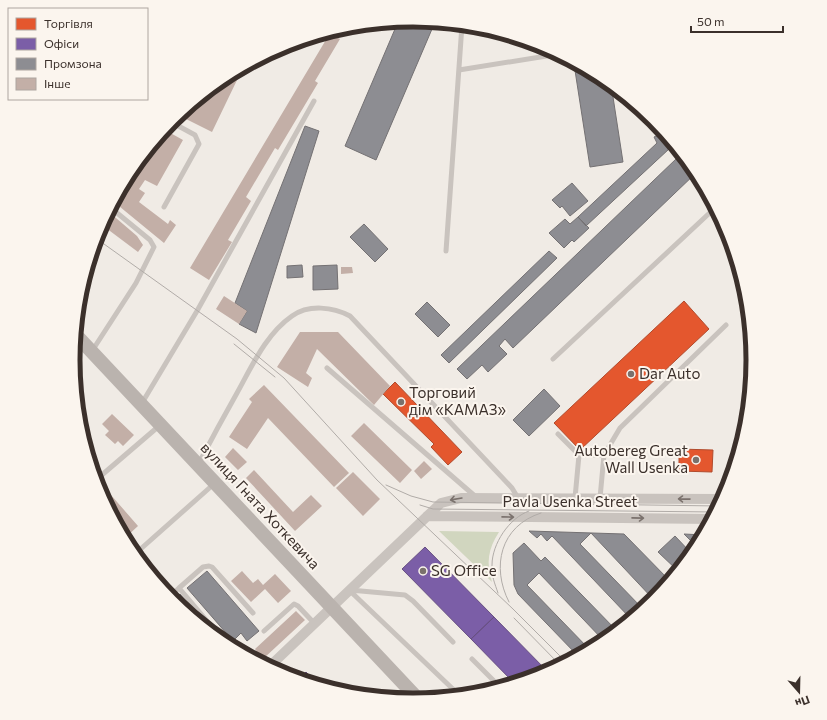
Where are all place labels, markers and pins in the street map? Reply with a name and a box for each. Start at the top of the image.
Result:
place label: Dar Auto [639,364,700,382]
marker: Dar Auto [626,369,636,379]
place label: Торговий дім «КАМАЗ» [409,383,506,418]
marker: Торговий дім «КАМАЗ» [396,397,406,407]
place label: Autobereg Great Wall Usenka [574,441,688,476]
marker: Autobereg Great Wall Usenka [691,455,701,465]
place label: SG Office [431,561,497,579]
marker: SG Office [418,566,428,576]

